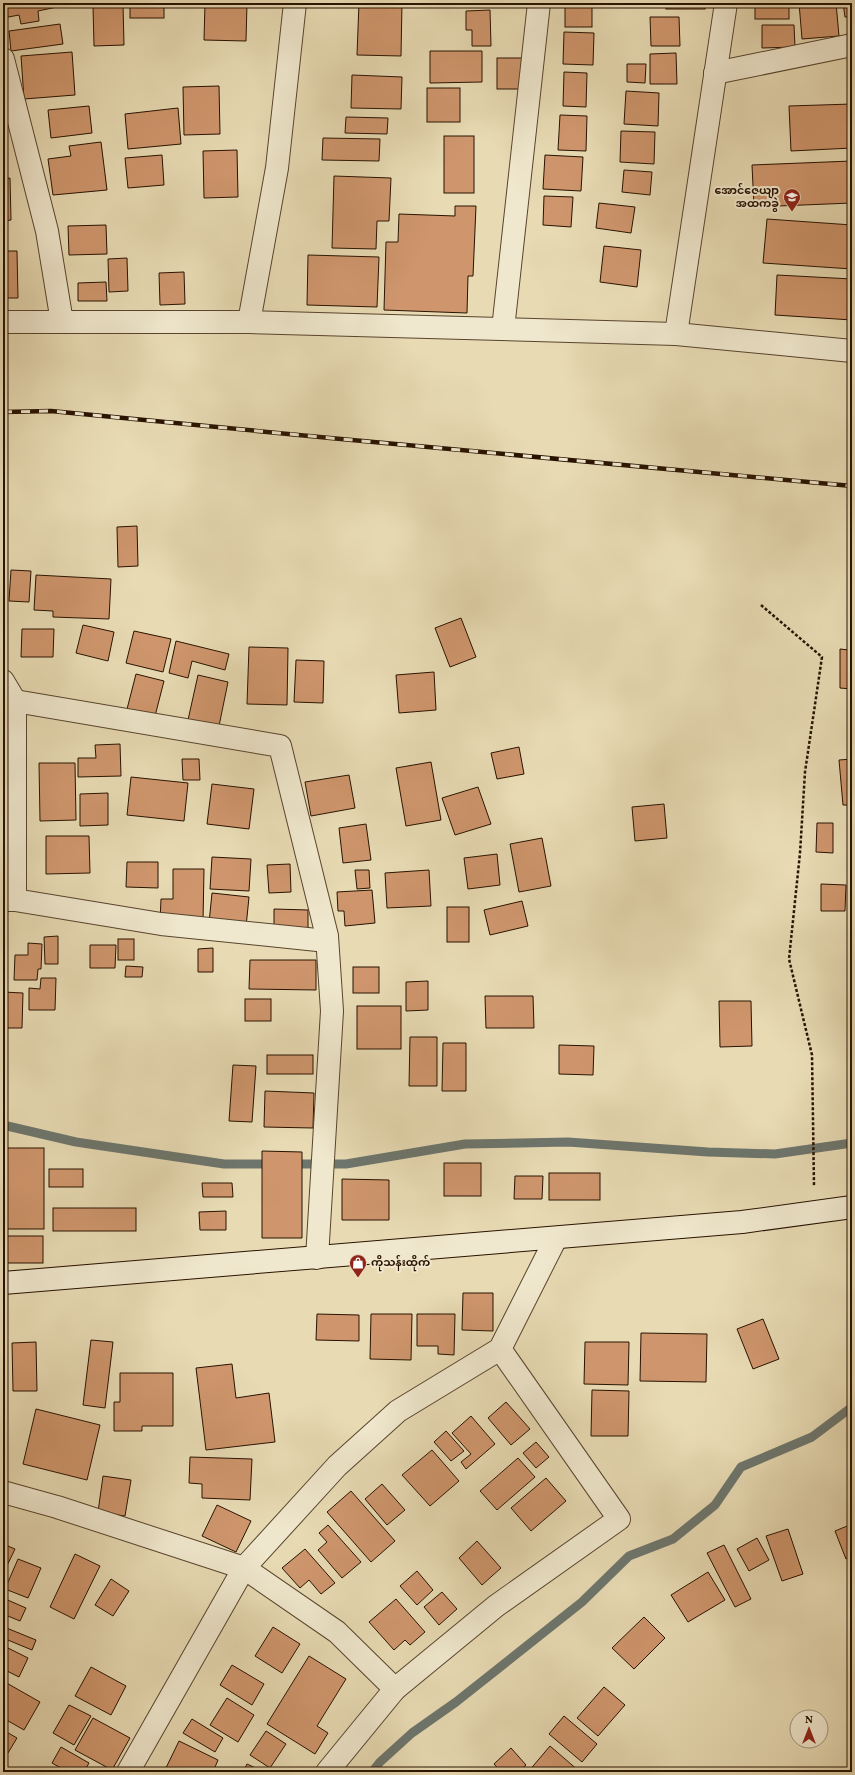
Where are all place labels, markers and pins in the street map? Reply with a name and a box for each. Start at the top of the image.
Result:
place label: အောင်ဇေယျာ အထကခွဲ [714,183,779,213]
school or university icon: အောင်ဇေယျာ အထကခွဲ [782,187,802,212]
shop icon: ကိုသန်းထိုက် [348,1253,368,1278]
place label: ကိုသန်းထိုက် [371,1255,430,1272]

